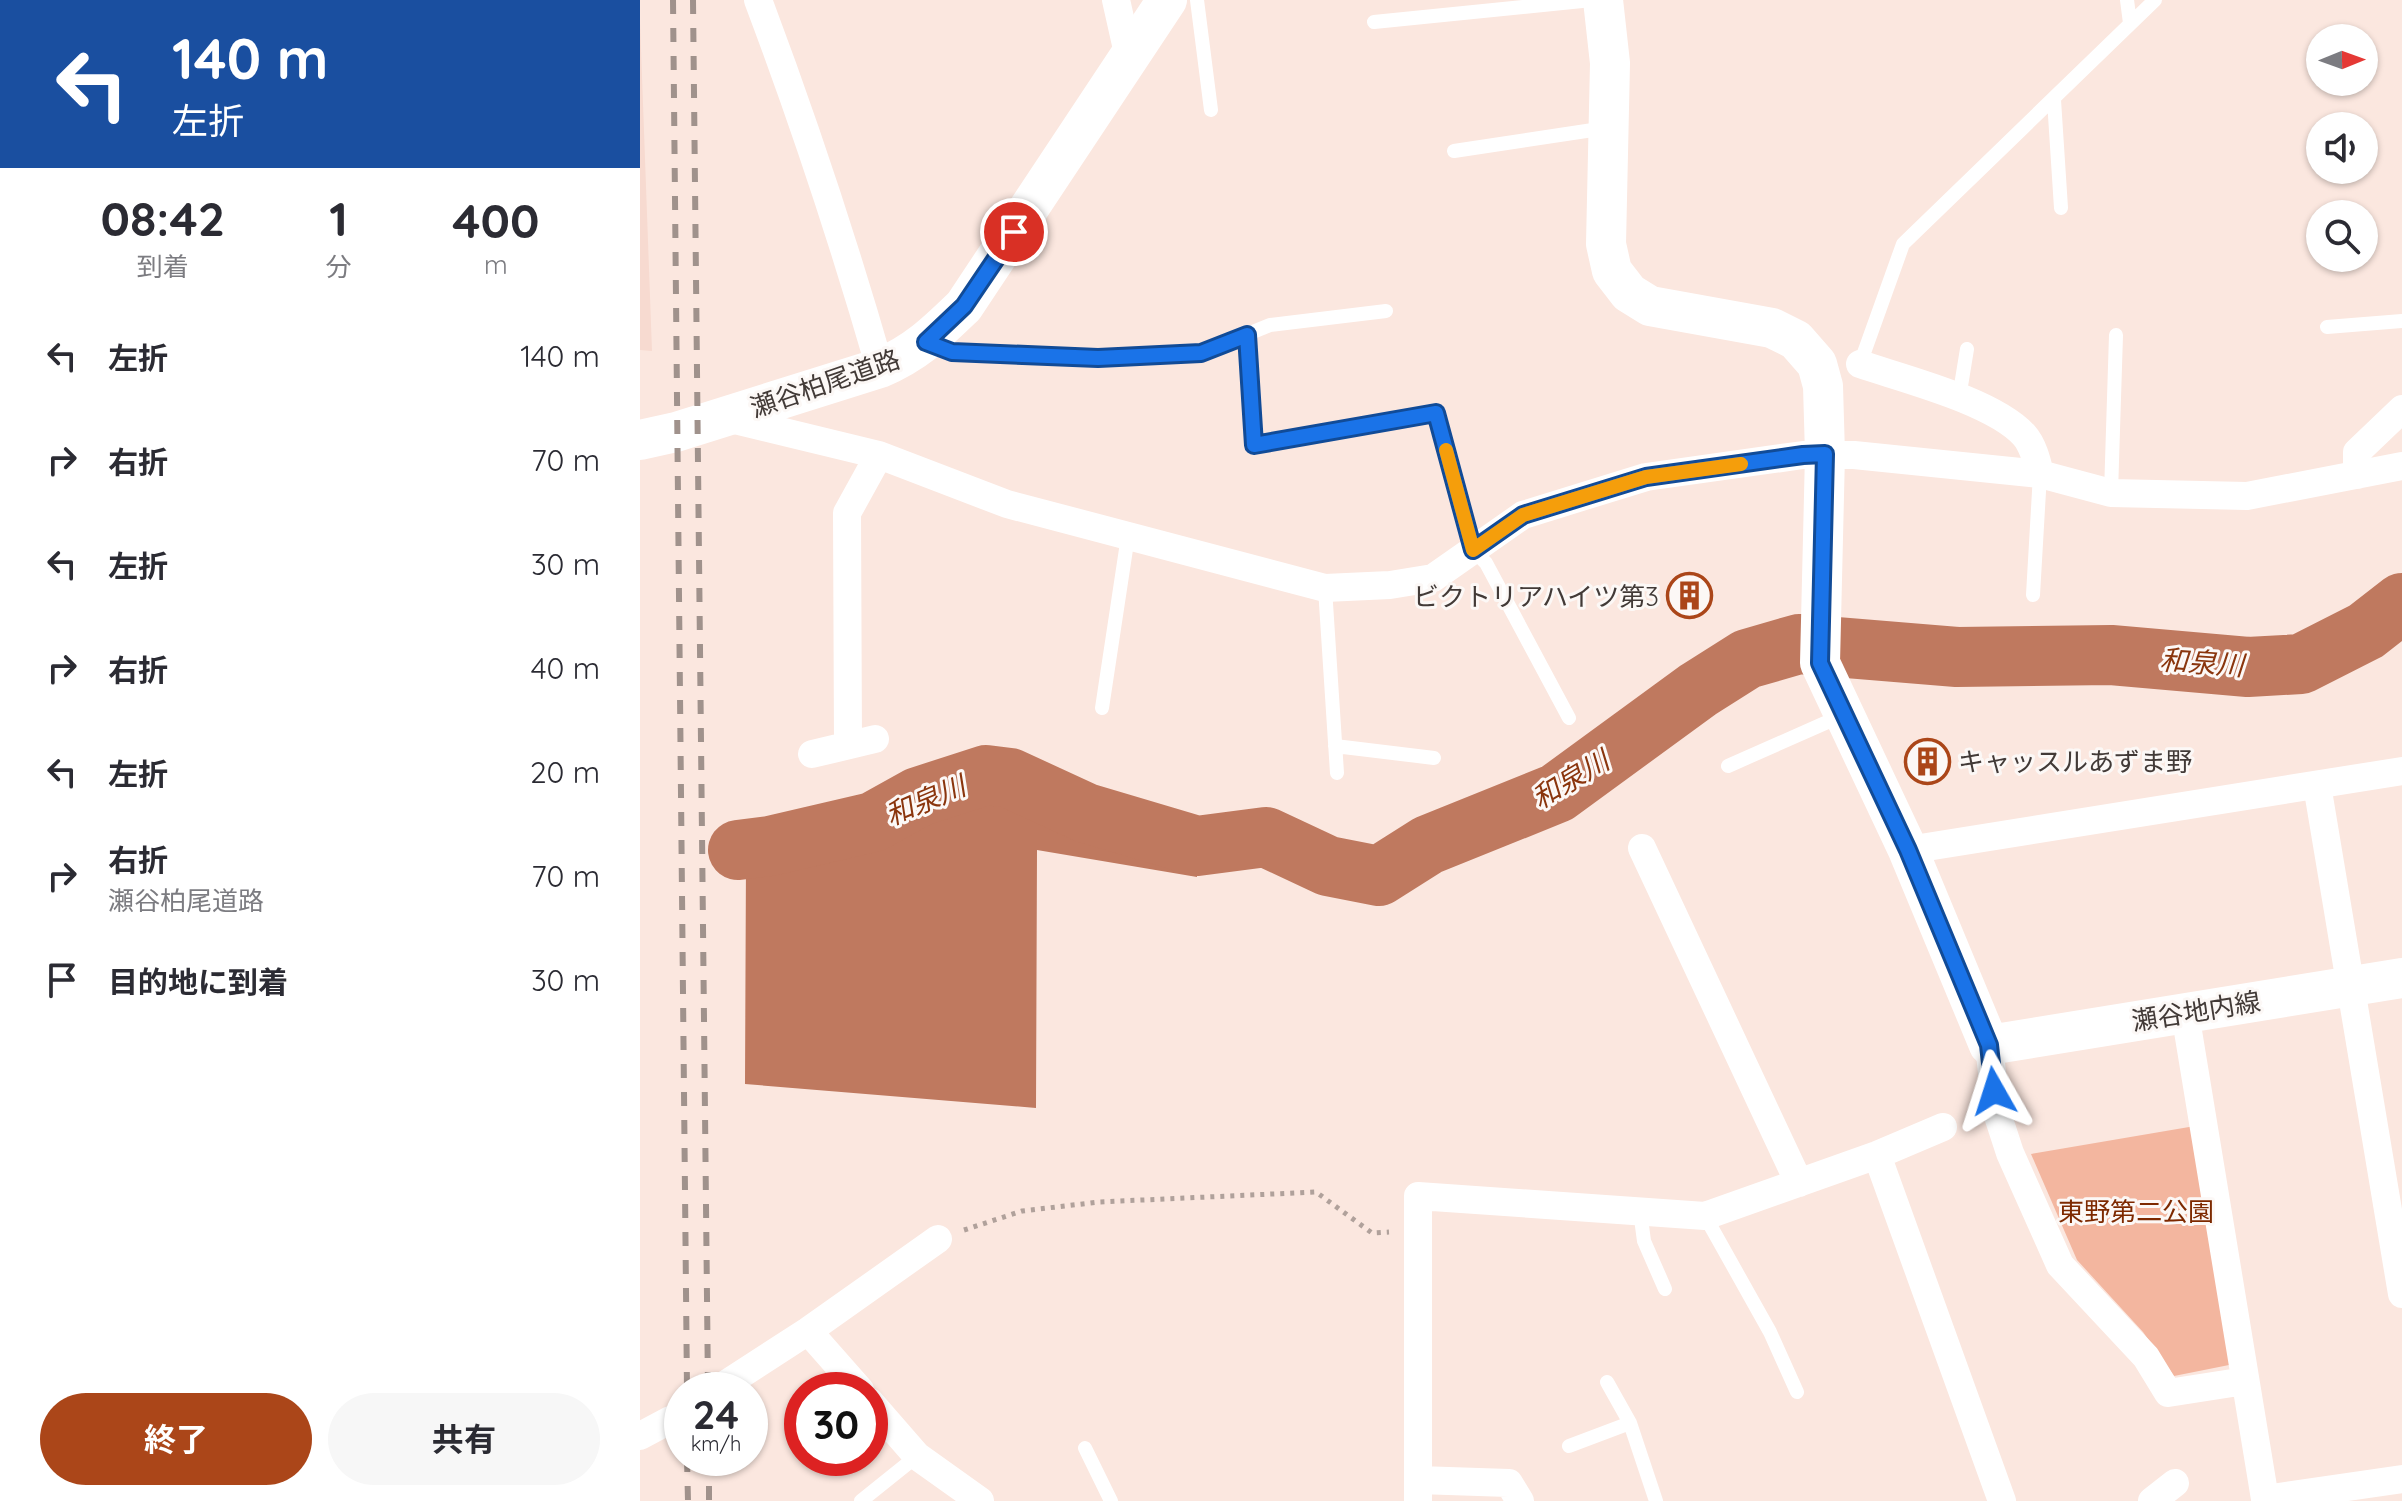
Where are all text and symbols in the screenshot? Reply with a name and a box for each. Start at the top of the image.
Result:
text: 140 m [172,23,328,93]
north arrow [2306,24,2378,96]
map controls [2306,24,2378,272]
icon: left [40,32,144,136]
text: 左折 [172,98,244,143]
button: sound [2306,112,2378,184]
text: 08:42 [101,188,225,248]
text: 1 [329,188,348,248]
text: 400 [452,190,539,250]
pin [980,198,1048,266]
button: search [2306,200,2378,272]
icon: arrive [992,210,1036,254]
text: m [484,248,508,281]
text: 到着 [137,250,189,283]
text: 分 [326,250,352,283]
icon: left [40,334,84,378]
text: 140 m [520,337,600,375]
text: 左折 [108,339,168,377]
street label: 瀬谷柏尾道路 [746,342,904,424]
icon: right [40,438,84,482]
text: 70 m [531,441,600,479]
text: 右折 [108,443,168,481]
icon: left [40,542,84,586]
text: 30 m [531,545,600,583]
text: 左折 [108,547,168,585]
building icon: ビクトリアハイツ第3 [1666,572,1714,620]
place label: ビクトリアハイツ第3 [1413,580,1659,613]
water label: 和泉川 [2159,642,2248,683]
icon: right [40,646,84,690]
text: 40 m [531,649,600,687]
text: 右折 [108,651,168,689]
building icon: キャッスルあずま野 [1903,737,1951,785]
water label: 和泉川 [1525,741,1618,816]
place label: キャッスルあずま野 [1958,745,2192,778]
icon: left [40,750,84,794]
text: 20 m [530,753,600,791]
text: 左折 [108,755,168,793]
water label: 和泉川 [879,766,973,833]
text: 右折 [108,841,168,879]
icon: right [40,854,84,898]
text: 70 m [531,857,600,895]
text: 瀬谷柏尾道路 [108,884,264,917]
icon: arrive [40,958,84,1002]
text: 30 m [531,961,600,999]
text: 目的地に到着 [108,963,288,1001]
street label: 瀬谷地内線 [2129,985,2263,1037]
position arrow [1952,1049,2036,1133]
park label: 東野第二公園 [2058,1195,2214,1228]
speed limit sign: 30 [784,1372,888,1476]
text: 24 [693,1389,739,1439]
button: 終了 [40,1393,312,1485]
button: 共有 [328,1393,600,1485]
text: km/h [691,1431,741,1456]

